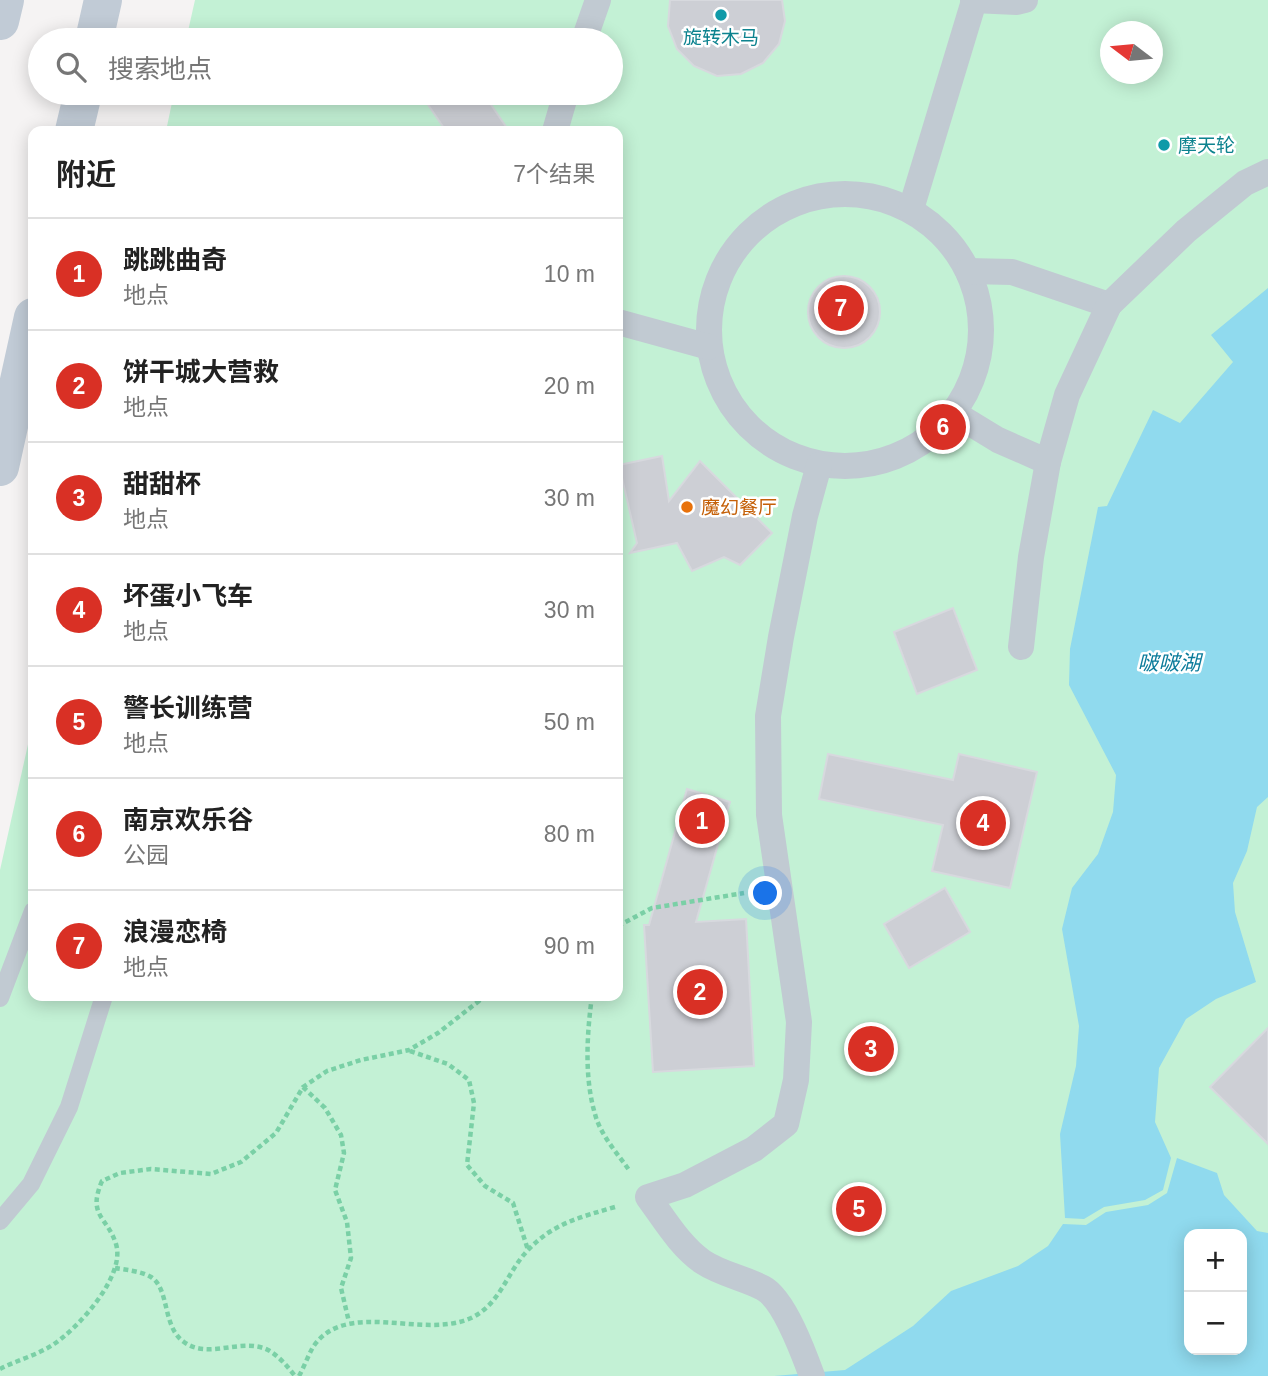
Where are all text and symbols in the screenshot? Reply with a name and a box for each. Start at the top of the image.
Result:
marker: 旋转木马 [713,7,729,23]
north arrow [1100,21,1163,84]
place label: 旋转木马 [683,27,759,48]
search box [28,28,623,105]
icon: search [52,48,90,86]
text: 搜索地点 [108,54,212,84]
place label: 摩天轮 [1178,135,1235,156]
marker: 摩天轮 [1156,137,1172,153]
text: 附近 [56,158,116,191]
text: 7个结果 [513,161,595,187]
text: 跳跳曲奇 [123,245,227,275]
text: 1 [73,261,85,287]
text: 10 m [544,261,595,287]
text: 地点 [123,282,169,308]
pin: 7 [818,282,864,334]
text: 饼干城大营救 [123,357,279,387]
text: 2 [73,373,85,399]
text: 20 m [544,373,595,399]
text: 地点 [123,394,169,420]
pin: 6 [920,401,966,453]
text: 甜甜杯 [123,469,201,499]
text: 3 [73,485,85,511]
text: 30 m [544,485,595,511]
place label: 魔幻餐厅 [701,497,777,518]
marker: 魔幻餐厅 [679,499,695,515]
text: 地点 [123,506,169,532]
text: 坏蛋小飞车 [123,581,253,611]
text: 4 [73,597,85,623]
text: 30 m [544,597,595,623]
text: 地点 [123,618,169,644]
water label: 啵啵湖 [1138,651,1203,674]
text: 警长训练营 [123,693,253,723]
text: 5 [73,709,85,735]
text: 50 m [544,709,595,735]
text: 地点 [123,730,169,756]
pin: 1 [679,795,725,847]
pin: 4 [960,797,1006,849]
text: 南京欢乐谷 [123,805,253,835]
text: 6 [73,821,85,847]
text: 80 m [544,821,595,847]
text: 公园 [123,842,169,868]
your location [748,876,782,910]
text: 浪漫恋椅 [123,917,227,947]
text: 7 [73,933,85,959]
text: 90 m [544,933,595,959]
text: 地点 [123,954,169,980]
pin: 2 [677,966,723,1018]
pin: 3 [848,1023,894,1075]
pin: 5 [836,1183,882,1235]
map controls [1184,1229,1247,1355]
button: + [1184,1229,1247,1292]
button: − [1184,1292,1247,1355]

